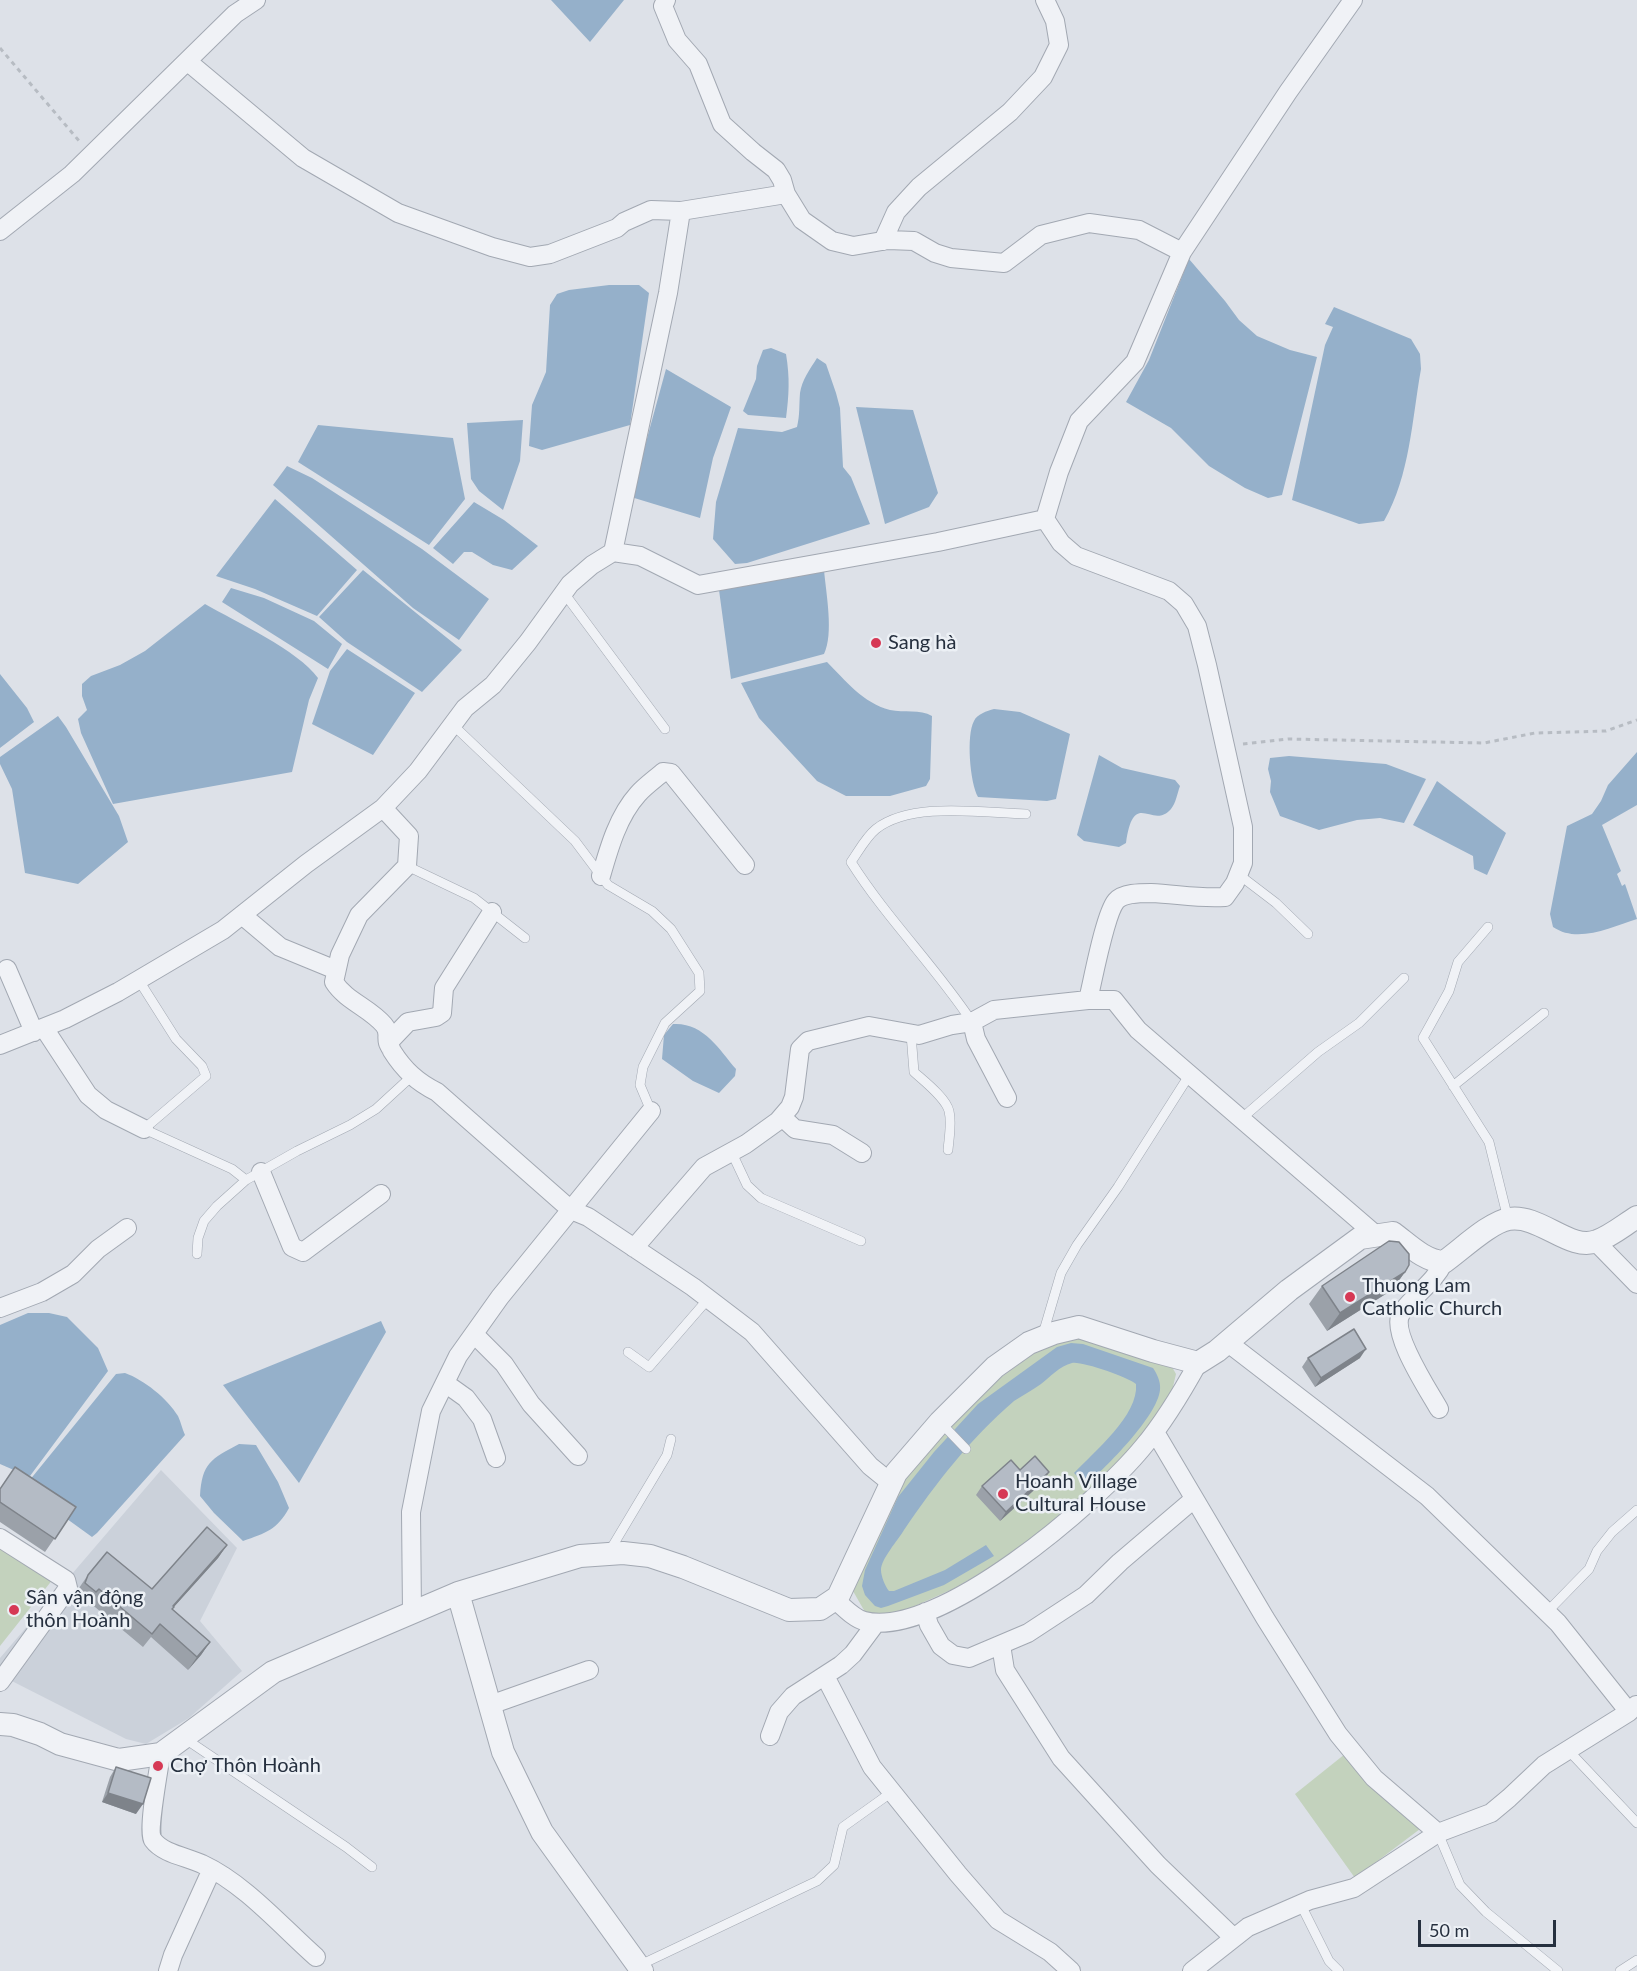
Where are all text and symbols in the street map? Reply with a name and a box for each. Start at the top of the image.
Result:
place label: Sang hà [888,631,956,655]
marker: Sang hà [869,636,883,650]
place label: Thuong Lam Catholic Church [1362,1274,1502,1321]
marker: Thuong Lam Catholic Church [1343,1290,1357,1304]
place label: Hoanh Village Cultural House [1015,1470,1146,1517]
marker: Hoanh Village Cultural House [996,1487,1010,1501]
place label: Sân vận động thôn Hoành [26,1586,143,1633]
marker: Sân vận động thôn Hoành [7,1603,21,1617]
place label: Chợ Thôn Hoành [170,1754,321,1778]
marker: Chợ Thôn Hoành [151,1759,165,1773]
scale bar [1421,1908,1559,1946]
text: 50 m [1429,1919,1469,1941]

